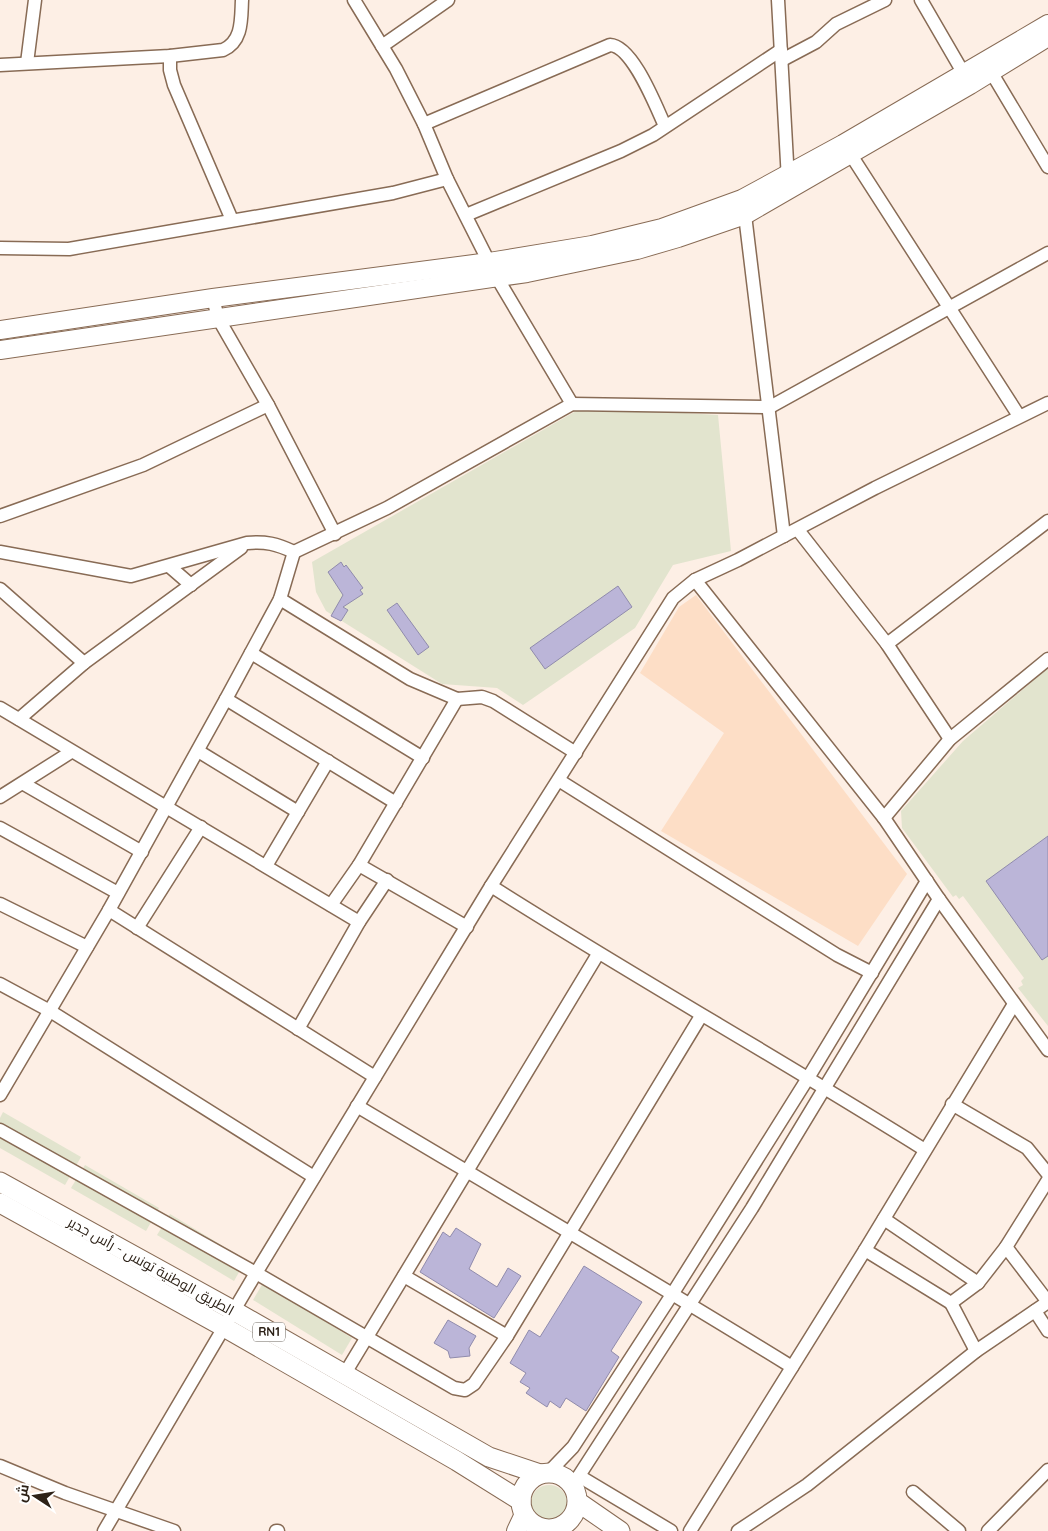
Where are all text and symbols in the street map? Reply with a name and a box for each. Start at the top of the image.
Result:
street label: الطريق الوطنية تونس - رأس جدير [64,1212,237,1319]
road number: RN1 [253,1322,285,1341]
north arrow [10,1471,60,1521]
text: ش [12,1483,33,1504]

